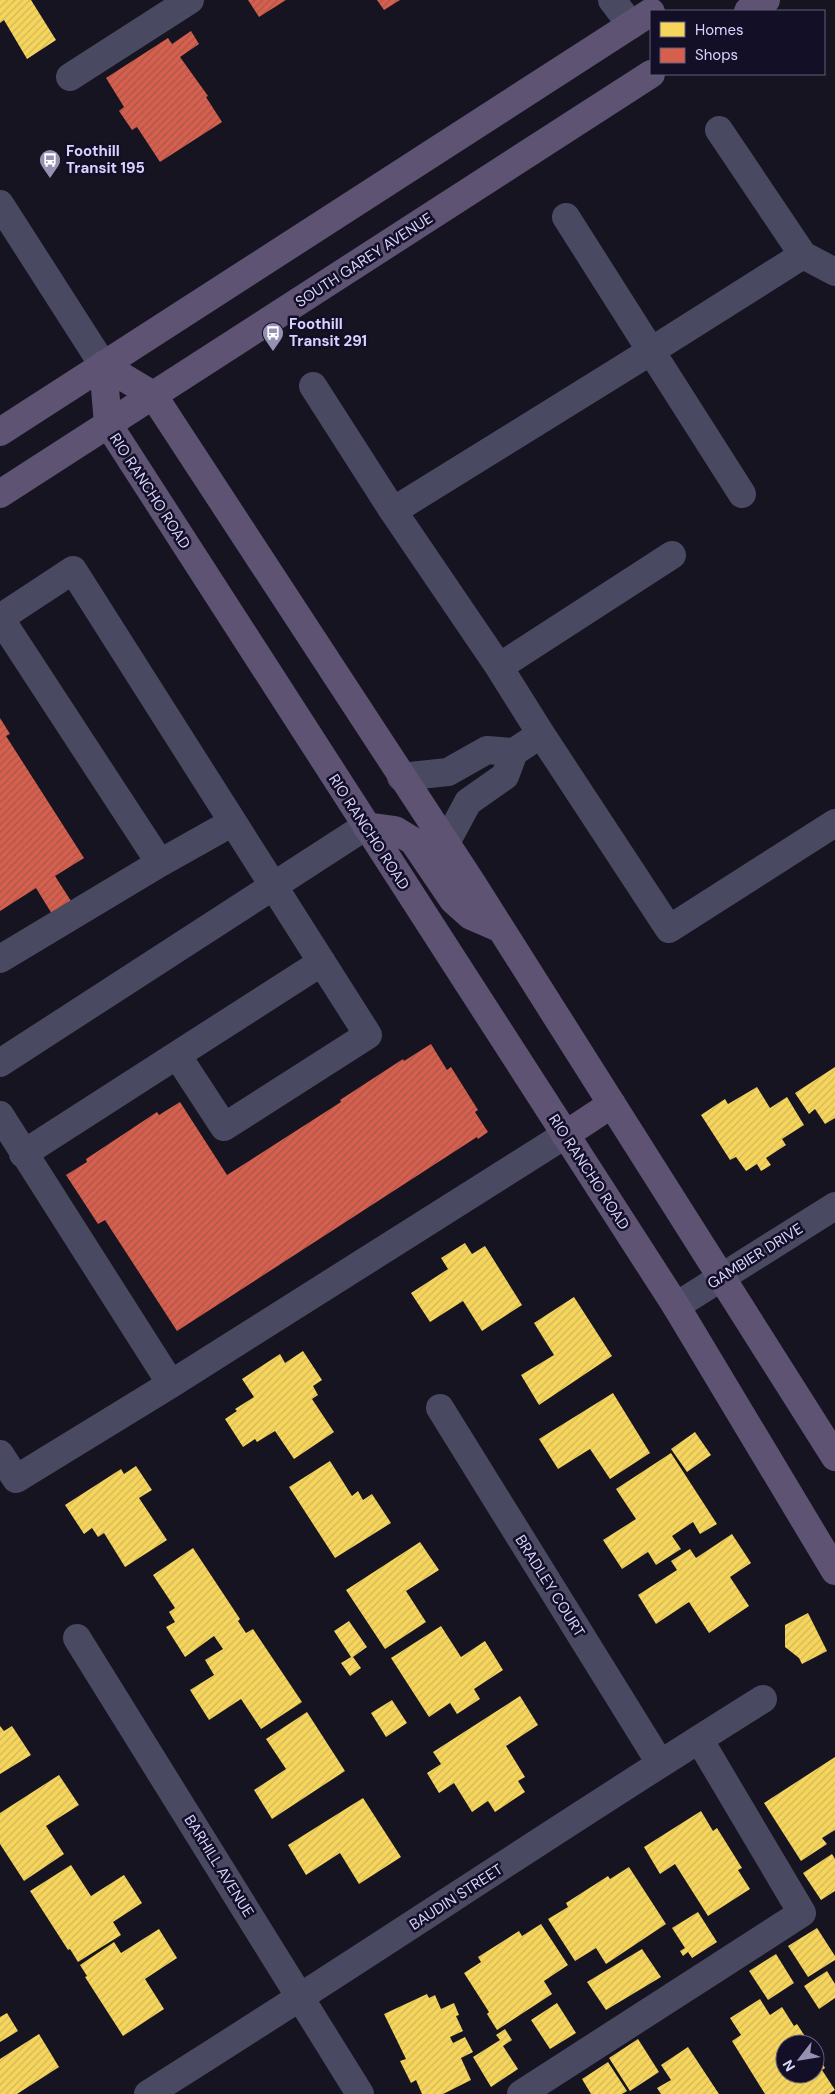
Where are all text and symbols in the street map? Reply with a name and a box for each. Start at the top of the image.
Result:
legend [650,10,825,75]
text: Homes [695,20,744,40]
text: Shops [695,45,738,65]
place label: Foothill Transit 195 [66,141,145,178]
bus stop icon: Foothill Transit 195 [38,148,62,179]
street label: SOUTH GAREY AVENUE [292,208,436,312]
place label: Foothill Transit 291 [289,314,367,351]
bus stop icon: Foothill Transit 291 [261,321,285,352]
street label: RIO RANCHO ROAD [105,429,195,553]
street label: RIO RANCHO ROAD [324,770,414,894]
street label: RIO RANCHO ROAD [544,1110,634,1234]
street label: GAMBIER DRIVE [703,1219,807,1293]
street label: BRADLEY COURT [511,1531,589,1641]
street label: BARHILL AVENUE [180,1811,258,1921]
street label: BAUDIN STREET [405,1859,507,1935]
north arrow [775,2034,825,2084]
text: N [779,2057,799,2075]

